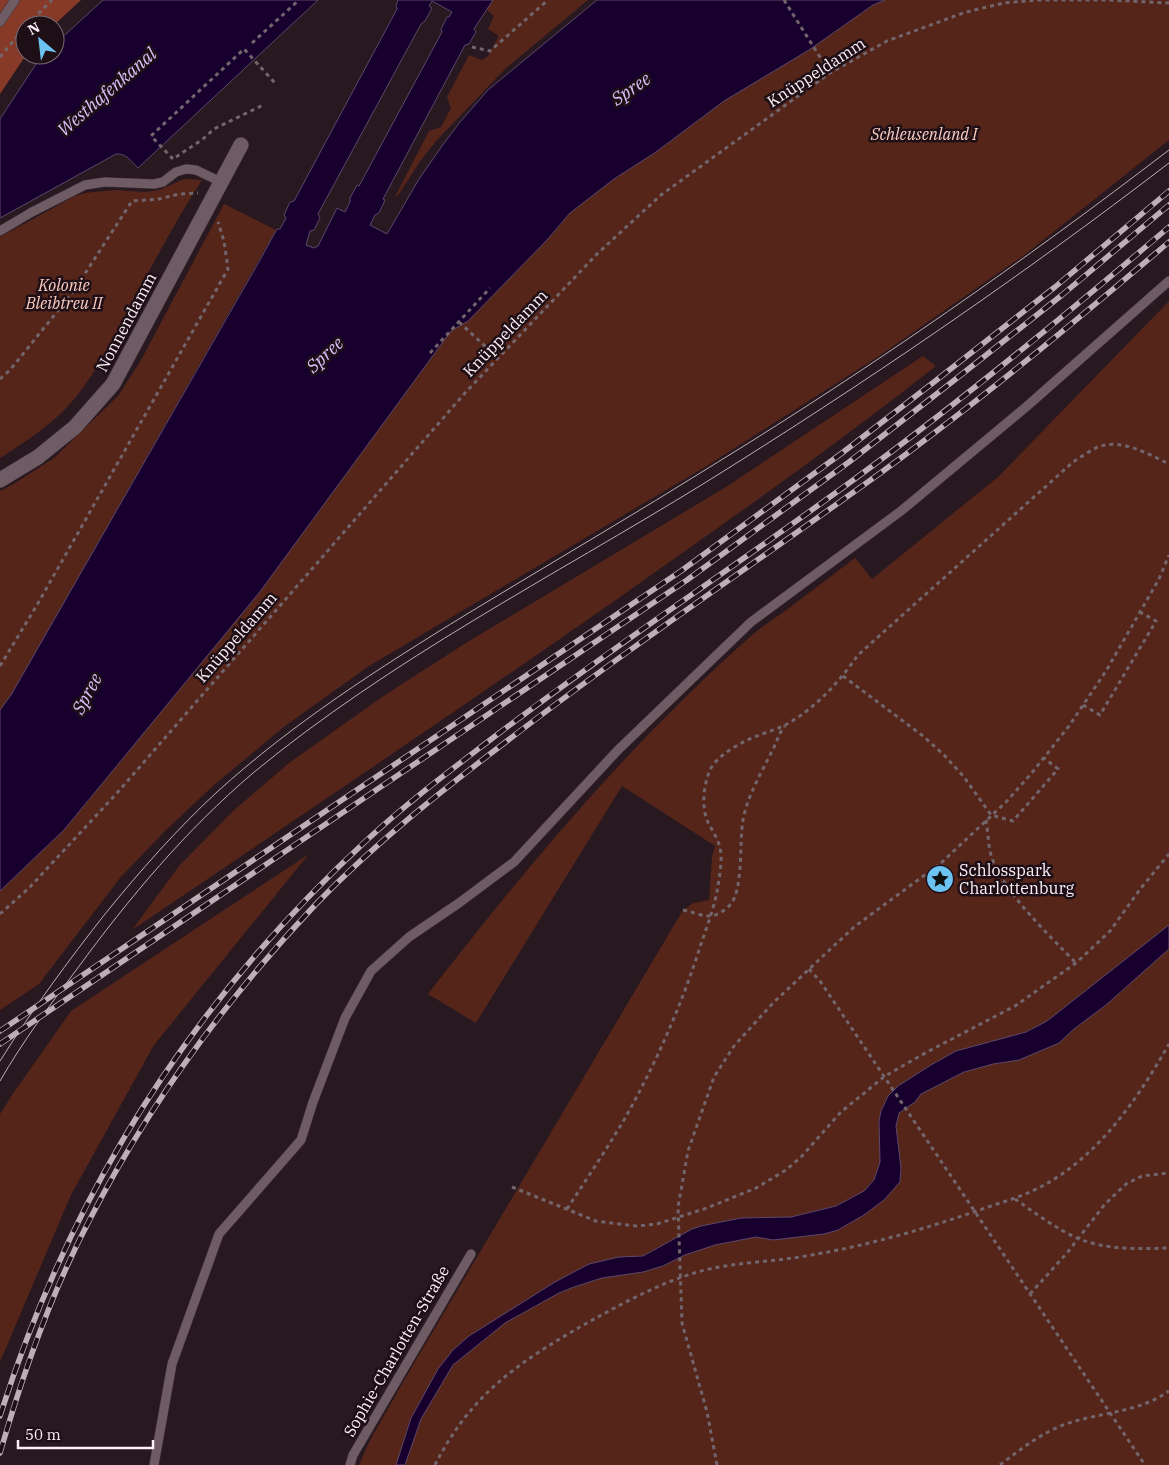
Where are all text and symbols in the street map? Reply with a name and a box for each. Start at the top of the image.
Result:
north arrow [15,15,65,65]
text: N [25,18,43,39]
street label: Knüppeldamm [763,33,869,111]
water label: Westhafenkanal [52,42,162,141]
water label: Spree [606,67,655,111]
park label: Schleusenland I [870,124,979,144]
street label: Nonnendamm [91,269,161,375]
park label: Kolonie Bleibtreu II [25,275,104,313]
street label: Knüppeldamm [458,285,552,381]
water label: Spree [300,332,348,378]
street label: Knüppeldamm [191,588,281,686]
water label: Spree [66,669,107,719]
place label: Schlosspark Charlottenburg [959,860,1075,898]
place icon: Schlosspark Charlottenburg [925,864,955,894]
street label: Sophie-Charlotten-Straße [339,1262,453,1440]
scale bar [18,1418,152,1450]
text: 50 m [25,1425,61,1444]

